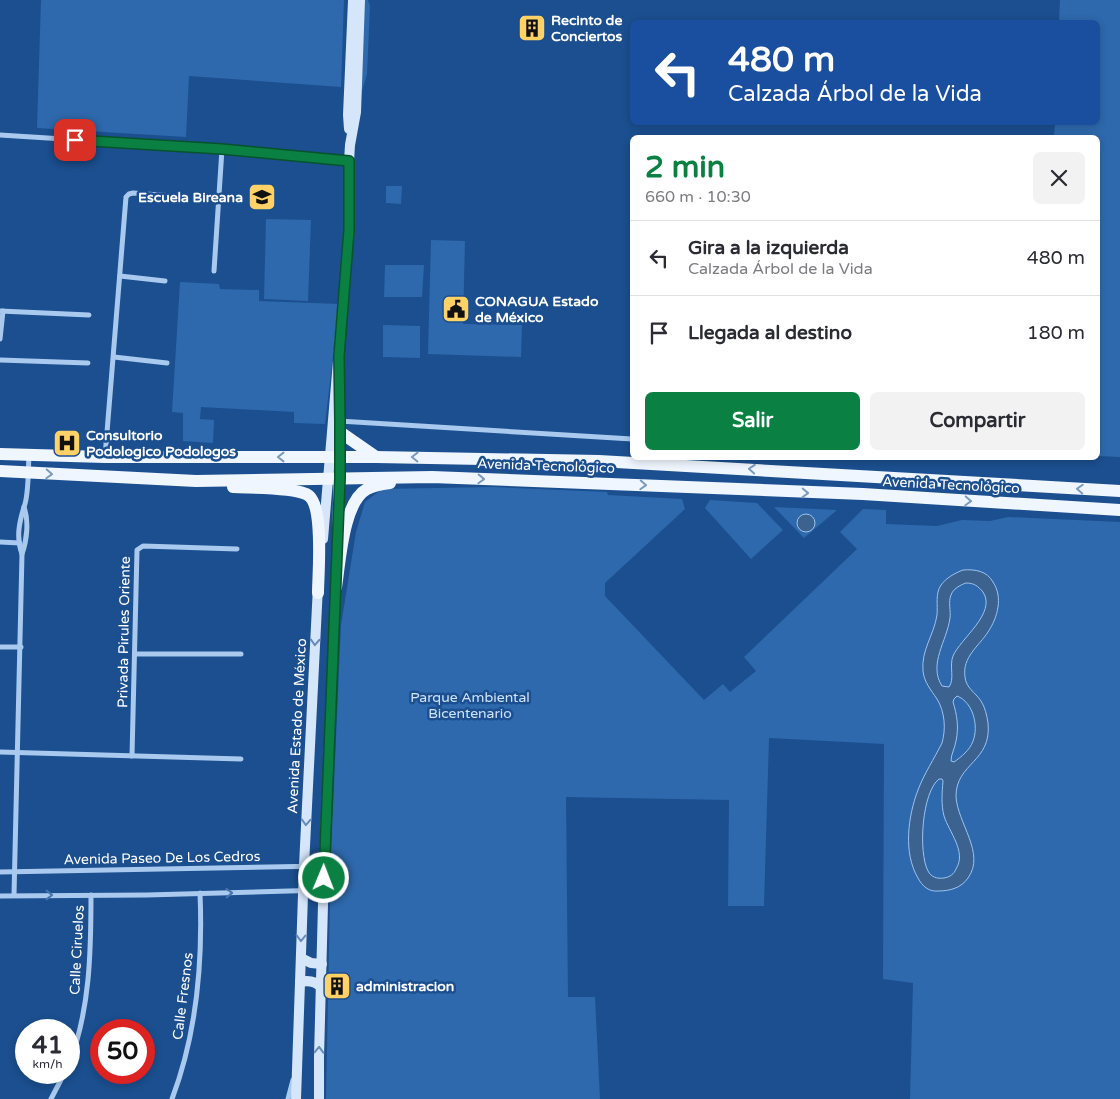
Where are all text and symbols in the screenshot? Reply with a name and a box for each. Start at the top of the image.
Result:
place label: Recinto de Conciertos [551,12,623,45]
building icon: Recinto de Conciertos [517,13,547,43]
text: 480 m [728,39,835,81]
icon: left [645,40,710,105]
text: Calzada Árbol de la Vida [728,81,982,107]
pin [54,119,96,161]
icon: arrive [61,126,89,154]
text: 2 min [645,149,725,186]
button: close [1033,152,1085,204]
school or university icon: Escuela Bireana [247,182,277,212]
text: 660 m · 10:30 [645,187,751,207]
place label: Escuela Bireana [138,189,243,206]
text: Gira a la izquierda [688,237,849,259]
icon: left [645,244,673,272]
text: 480 m [1027,247,1085,269]
text: Calzada Árbol de la Vida [688,259,873,279]
place label: CONAGUA Estado de México [475,293,599,326]
public building icon: CONAGUA Estado de México [441,294,471,324]
icon: arrive [645,319,673,347]
text: Llegada al destino [688,322,852,344]
text: 180 m [1027,322,1085,344]
button: Salir [645,392,860,450]
button: Compartir [870,392,1085,450]
place label: Consultorio Podologico Podologos [86,427,236,460]
hospital icon: Consultorio Podologico Podologos [52,428,82,458]
one-way arrow [277,452,284,462]
one-way arrow [411,452,418,462]
street label: Avenida Tecnológico [477,455,615,477]
one-way arrow [748,464,756,475]
one-way arrow [45,468,53,479]
street label: Avenida Tecnológico [882,473,1020,497]
one-way arrow [477,474,485,484]
one-way arrow [639,480,647,491]
one-way arrow [1076,483,1084,494]
one-way arrow [802,487,810,498]
one-way arrow [964,495,972,506]
street label: Privada Pirules Oriente [114,556,134,708]
street label: Avenida Estado de México [284,638,310,814]
one-way arrow [309,638,320,646]
park label: Parque Ambiental Bicentenario [410,689,530,722]
one-way arrow [300,818,311,826]
street label: Avenida Paseo De Los Cedros [64,848,261,868]
position arrow [297,851,349,903]
one-way arrow [225,887,233,898]
one-way arrow [45,890,53,900]
street label: Calle Ciruelos [66,904,88,995]
one-way arrow [296,935,307,943]
street label: Calle Fresnos [169,951,197,1041]
building icon: administracion [322,971,352,1001]
place label: administracion [356,978,454,995]
speed limit sign: 50 [90,1019,155,1084]
text: 41 [32,1030,63,1060]
one-way arrow [314,1046,324,1054]
text: km/h [32,1057,63,1071]

